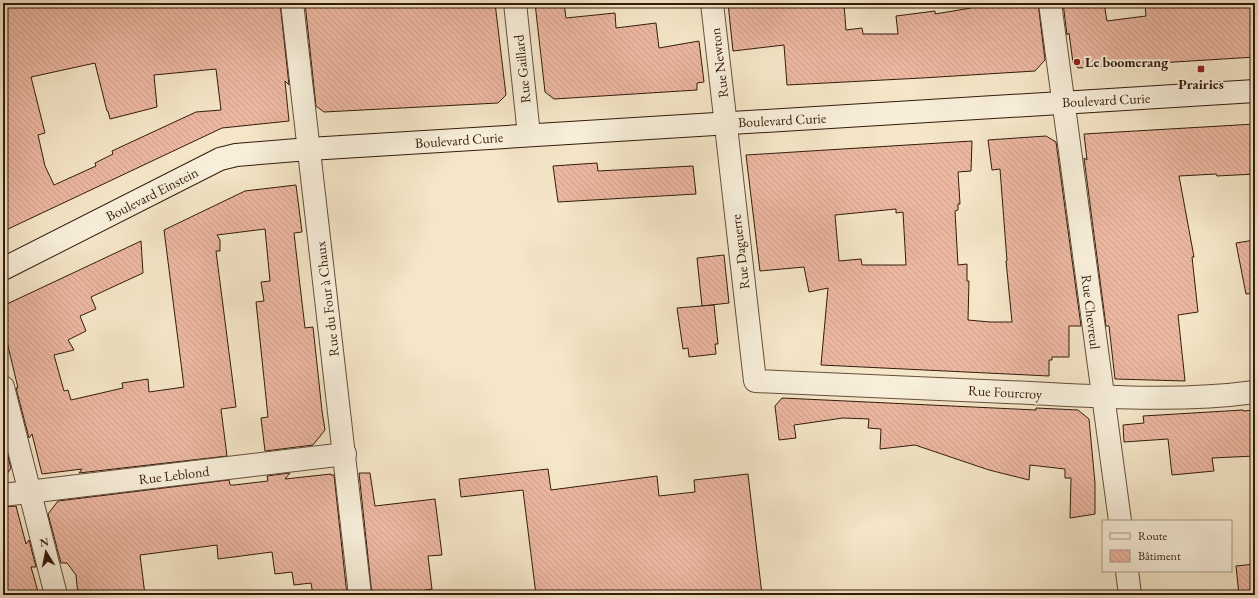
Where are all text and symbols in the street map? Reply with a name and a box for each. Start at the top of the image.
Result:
street label: Rue Newton [706,26,732,99]
street label: Rue Gaillard [509,33,535,104]
place label: Le boomerang [1085,53,1169,71]
marker: Le boomerang [1072,57,1082,67]
marker: Prairies [1196,64,1206,74]
place label: Prairies [1178,75,1224,93]
street label: Boulevard Curie [1061,89,1151,111]
street label: Boulevard Curie [737,109,827,131]
street label: Boulevard Curie [414,128,504,152]
street label: Boulevard Einstein [103,163,202,225]
street label: Rue Daguerre [726,213,754,291]
street label: Rue du Four à Chaux [311,240,343,358]
street label: Rue Chevreul [1077,274,1105,351]
street label: Rue Fourcroy [967,381,1043,403]
street label: Rue Leblond [138,462,211,488]
legend [1102,520,1232,572]
text: Route [1138,528,1168,544]
north arrow [26,532,66,572]
text: N [39,534,50,550]
text: Bâtiment [1138,548,1181,564]

